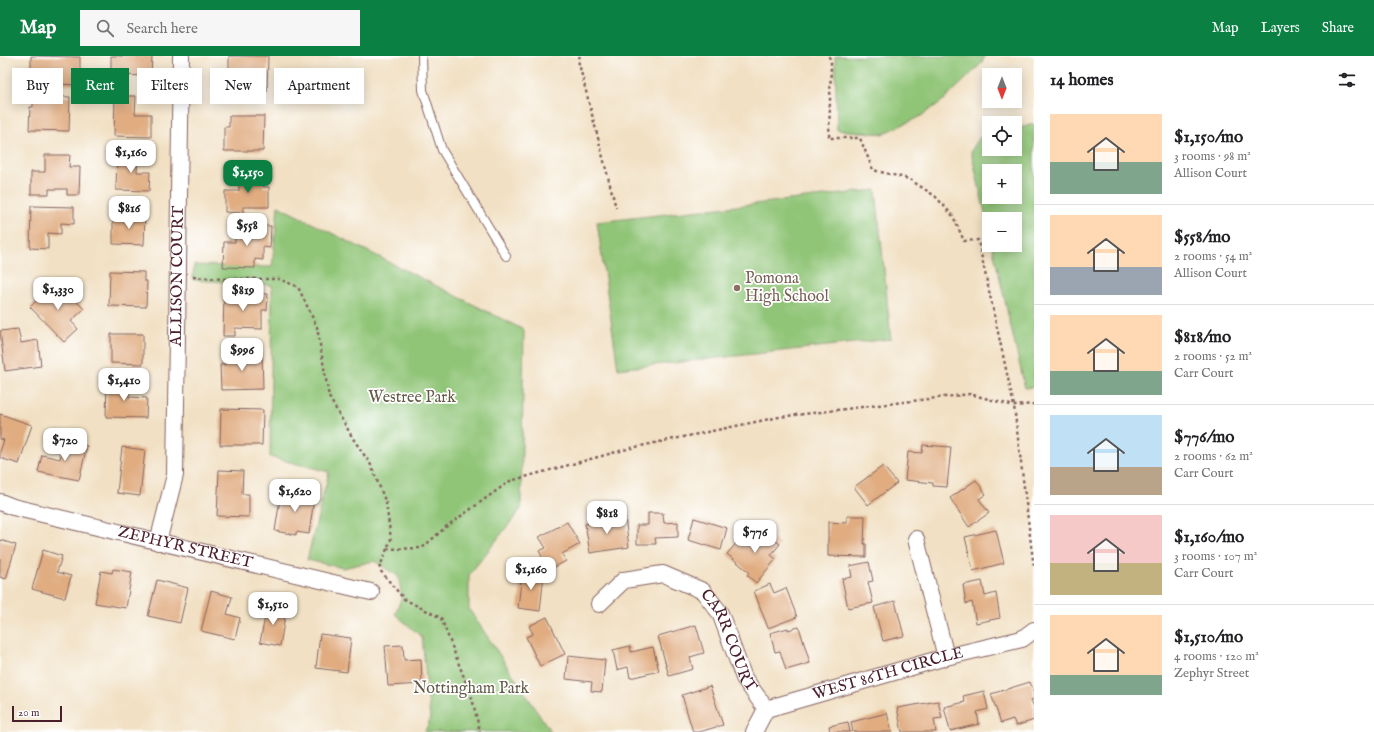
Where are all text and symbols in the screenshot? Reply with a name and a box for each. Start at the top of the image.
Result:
search box [80,10,360,46]
text: Map [20,16,56,40]
icon: search [94,17,116,39]
text: Search here [126,19,198,38]
text: Map [1212,19,1239,37]
text: Layers [1261,19,1300,37]
text: Share [1322,19,1354,37]
chip: Buy [12,68,63,104]
chip: Rent [71,68,129,104]
chip: Filters [137,68,202,104]
chip: New [210,68,266,104]
chip: Apartment [274,68,364,104]
north arrow [982,68,1022,108]
map controls [982,68,1022,252]
icon: filters [1336,69,1358,91]
text: 14 homes [1050,70,1113,91]
button: locate [982,116,1022,156]
text: $1,150/mo [1174,127,1243,148]
icon: home [1082,130,1130,178]
pin: $1,160 [98,140,164,174]
text: $1,160 [115,144,147,161]
text: 3 rooms · 98 m² [1174,148,1251,165]
pin: $1,150 [215,160,281,194]
text: $1,150 [232,164,264,181]
button: + [982,164,1022,204]
text: Allison Court [1174,165,1247,182]
pin: $816 [105,196,153,230]
text: $816 [118,200,140,217]
street label: ALLISON COURT [167,205,189,348]
button: − [982,212,1022,252]
pin: $558 [223,213,271,247]
text: $558 [236,217,258,234]
text: $558/mo [1174,227,1230,248]
icon: home [1082,231,1130,279]
text: 2 rooms · 54 m² [1174,248,1252,265]
text: Allison Court [1174,265,1247,282]
place label: Pomona High School [745,269,829,307]
pin: $1,330 [25,277,91,311]
pin: $819 [219,278,267,312]
text: $1,330 [42,281,74,298]
text: $819 [232,282,254,299]
marker: Pomona High School [732,283,742,293]
text: $818/mo [1174,327,1231,348]
icon: home [1082,331,1130,379]
pin: $996 [218,338,266,372]
text: $996 [230,342,254,359]
text: 2 rooms · 52 m² [1174,348,1252,365]
text: Carr Court [1174,365,1234,382]
pin: $1,410 [91,368,157,402]
text: $1,410 [107,372,141,389]
park label: Westree Park [368,388,456,408]
text: $776/mo [1174,427,1235,448]
pin: $720 [41,428,89,462]
icon: home [1082,431,1130,479]
text: $720 [52,432,78,449]
text: 2 rooms · 62 m² [1174,448,1253,465]
text: Carr Court [1174,465,1234,482]
pin: $1,620 [262,479,328,513]
text: $1,620 [278,483,312,500]
pin: $818 [583,501,631,535]
text: $818 [596,505,618,522]
pin: $776 [731,520,779,554]
street label: ZEPHYR STREET [116,522,255,574]
text: $776 [743,524,767,541]
text: $1,160/mo [1174,527,1244,548]
icon: home [1082,531,1130,579]
text: 3 rooms · 107 m² [1174,548,1257,565]
pin: $1,160 [498,557,564,591]
text: $1,160 [515,561,547,578]
text: Carr Court [1174,565,1234,582]
street label: CARR COURT [696,585,761,696]
pin: $1,510 [240,592,306,626]
text: $1,510 [257,596,289,613]
text: $1,510/mo [1174,627,1243,648]
icon: home [1082,631,1130,679]
street label: WEST 86TH CIRCLE [810,643,965,705]
text: 4 rooms · 120 m² [1174,648,1259,665]
text: Zephyr Street [1174,665,1249,682]
park label: Nottingham Park [413,679,530,699]
scale bar [12,704,62,723]
text: 20 m [18,706,39,720]

